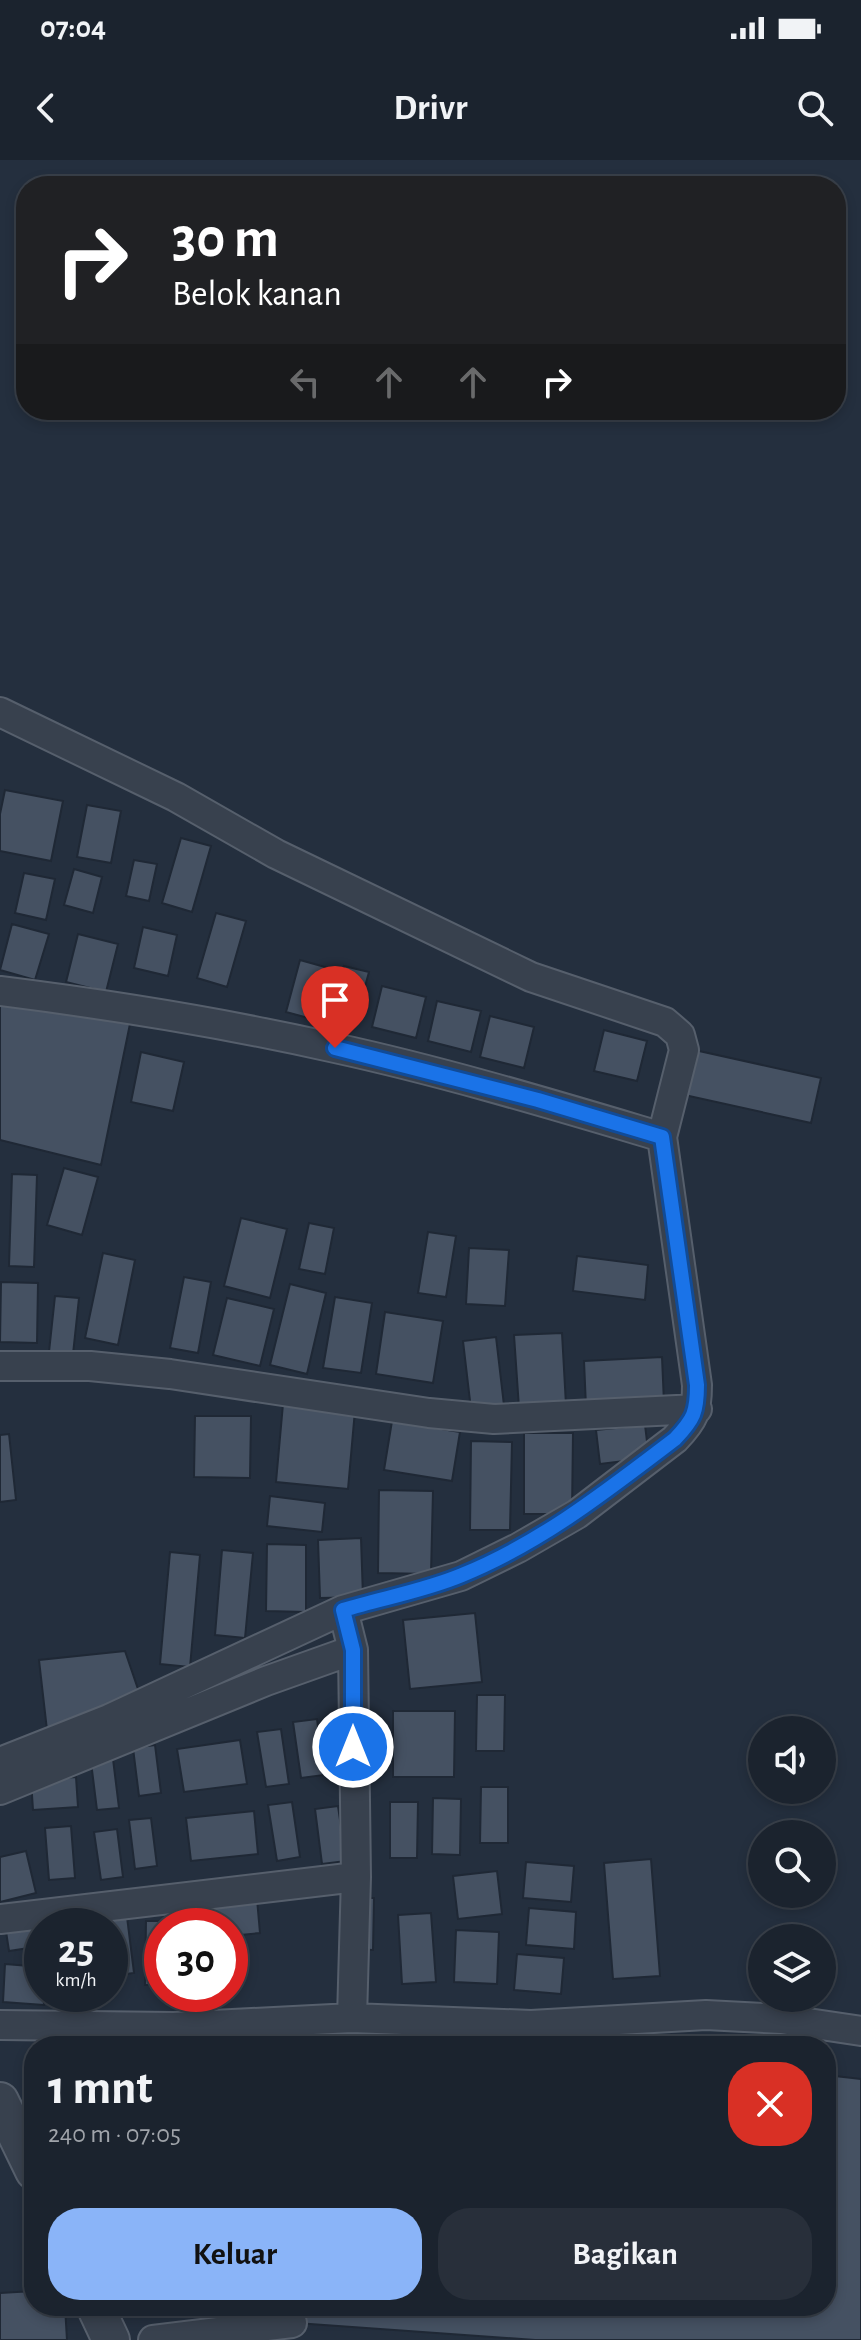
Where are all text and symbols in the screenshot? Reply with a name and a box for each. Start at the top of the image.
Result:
text: 07:04 [40,13,106,43]
icon: back [24,86,68,130]
icon: search [793,86,837,130]
text: Drivr [394,90,467,126]
icon: right [40,208,144,312]
text: 30 m [172,211,279,267]
text: Belok kanan [172,276,342,312]
icon: left [283,360,327,404]
icon: ahead [367,360,411,404]
icon: ahead [451,360,495,404]
icon: right [535,360,579,404]
pin [301,966,369,1048]
icon: arrive [313,978,357,1022]
position arrow [311,1705,395,1789]
map controls [748,1716,836,2012]
button: sound [748,1716,836,1804]
button: search [748,1820,836,1908]
speed limit sign: 30 [144,1908,248,2012]
button: layers [748,1924,836,2012]
text: 25 [58,1930,94,1970]
text: km/h [55,1970,97,1990]
button: close [728,2062,812,2146]
text: 1 mnt [48,2065,153,2113]
text: 240 m · 07:05 [48,2121,181,2147]
button: Keluar [48,2208,422,2300]
button: Bagikan [438,2208,812,2300]

